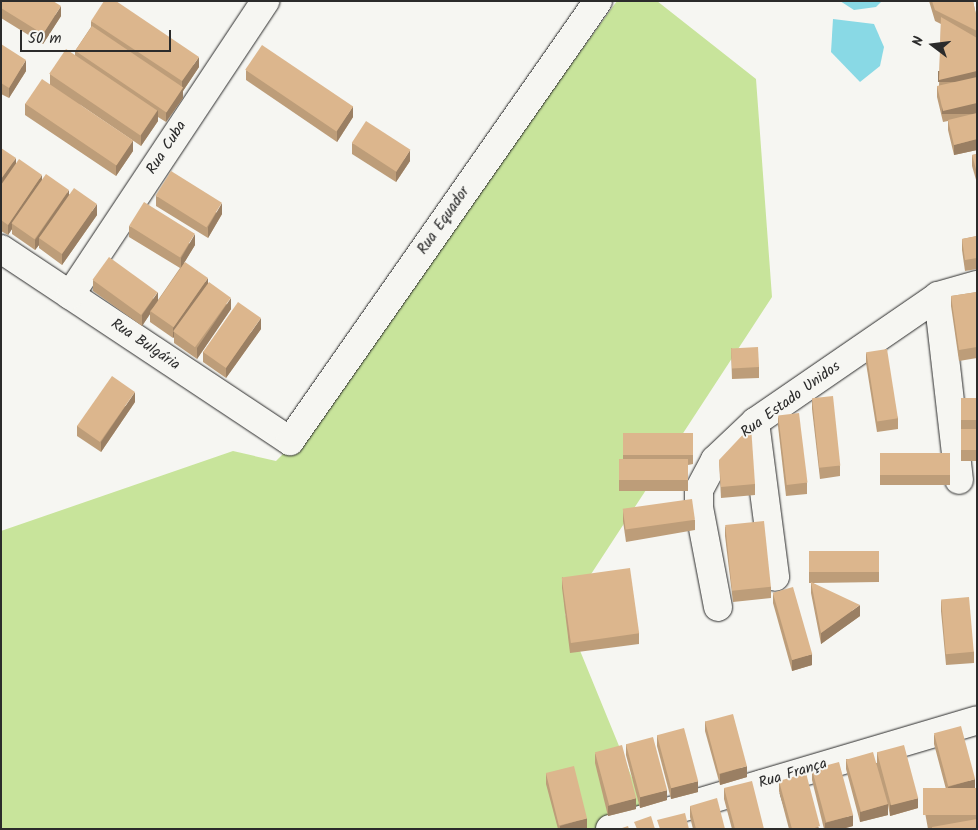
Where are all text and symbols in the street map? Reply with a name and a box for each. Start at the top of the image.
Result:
scale bar [22,20,174,52]
north arrow [908,20,958,70]
text: 50 m [28,27,62,51]
text: N [907,34,930,48]
street label: Rua Cuba [143,118,191,178]
street label: Rua Equador [414,184,474,258]
street label: Rua Bulgária [107,315,183,375]
street label: Rua Estado Unidos [738,358,844,442]
street label: Rua França [757,755,829,793]

